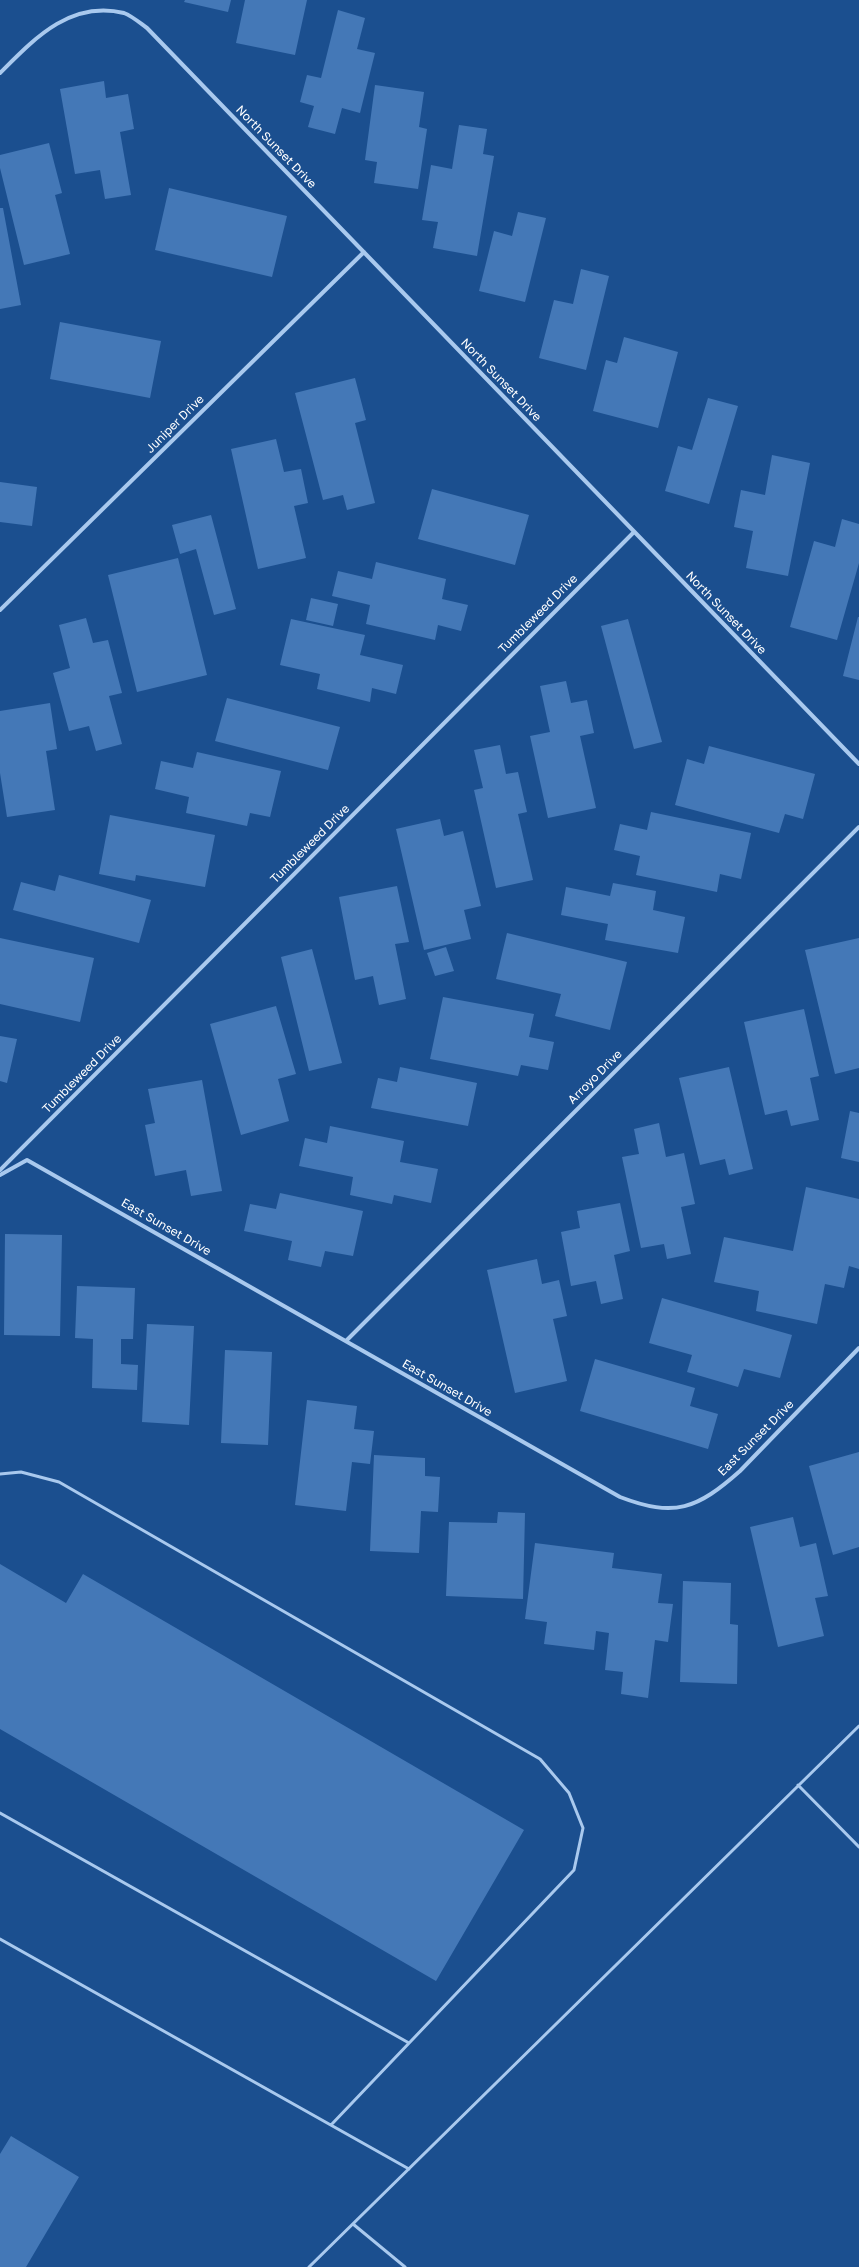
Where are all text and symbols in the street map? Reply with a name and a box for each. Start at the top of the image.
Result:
street label: North Sunset Drive [233,103,319,191]
street label: North Sunset Drive [458,336,544,424]
street label: Juniper Drive [143,392,207,456]
street label: North Sunset Drive [683,569,769,657]
street label: Tumbleweed Drive [495,571,581,657]
street label: Tumbleweed Drive [267,801,353,887]
street label: Tumbleweed Drive [39,1031,125,1117]
street label: Arroyo Drive [565,1047,625,1107]
street label: East Sunset Drive [119,1195,213,1259]
street label: East Sunset Drive [400,1356,494,1420]
street label: East Sunset Drive [715,1397,797,1479]

